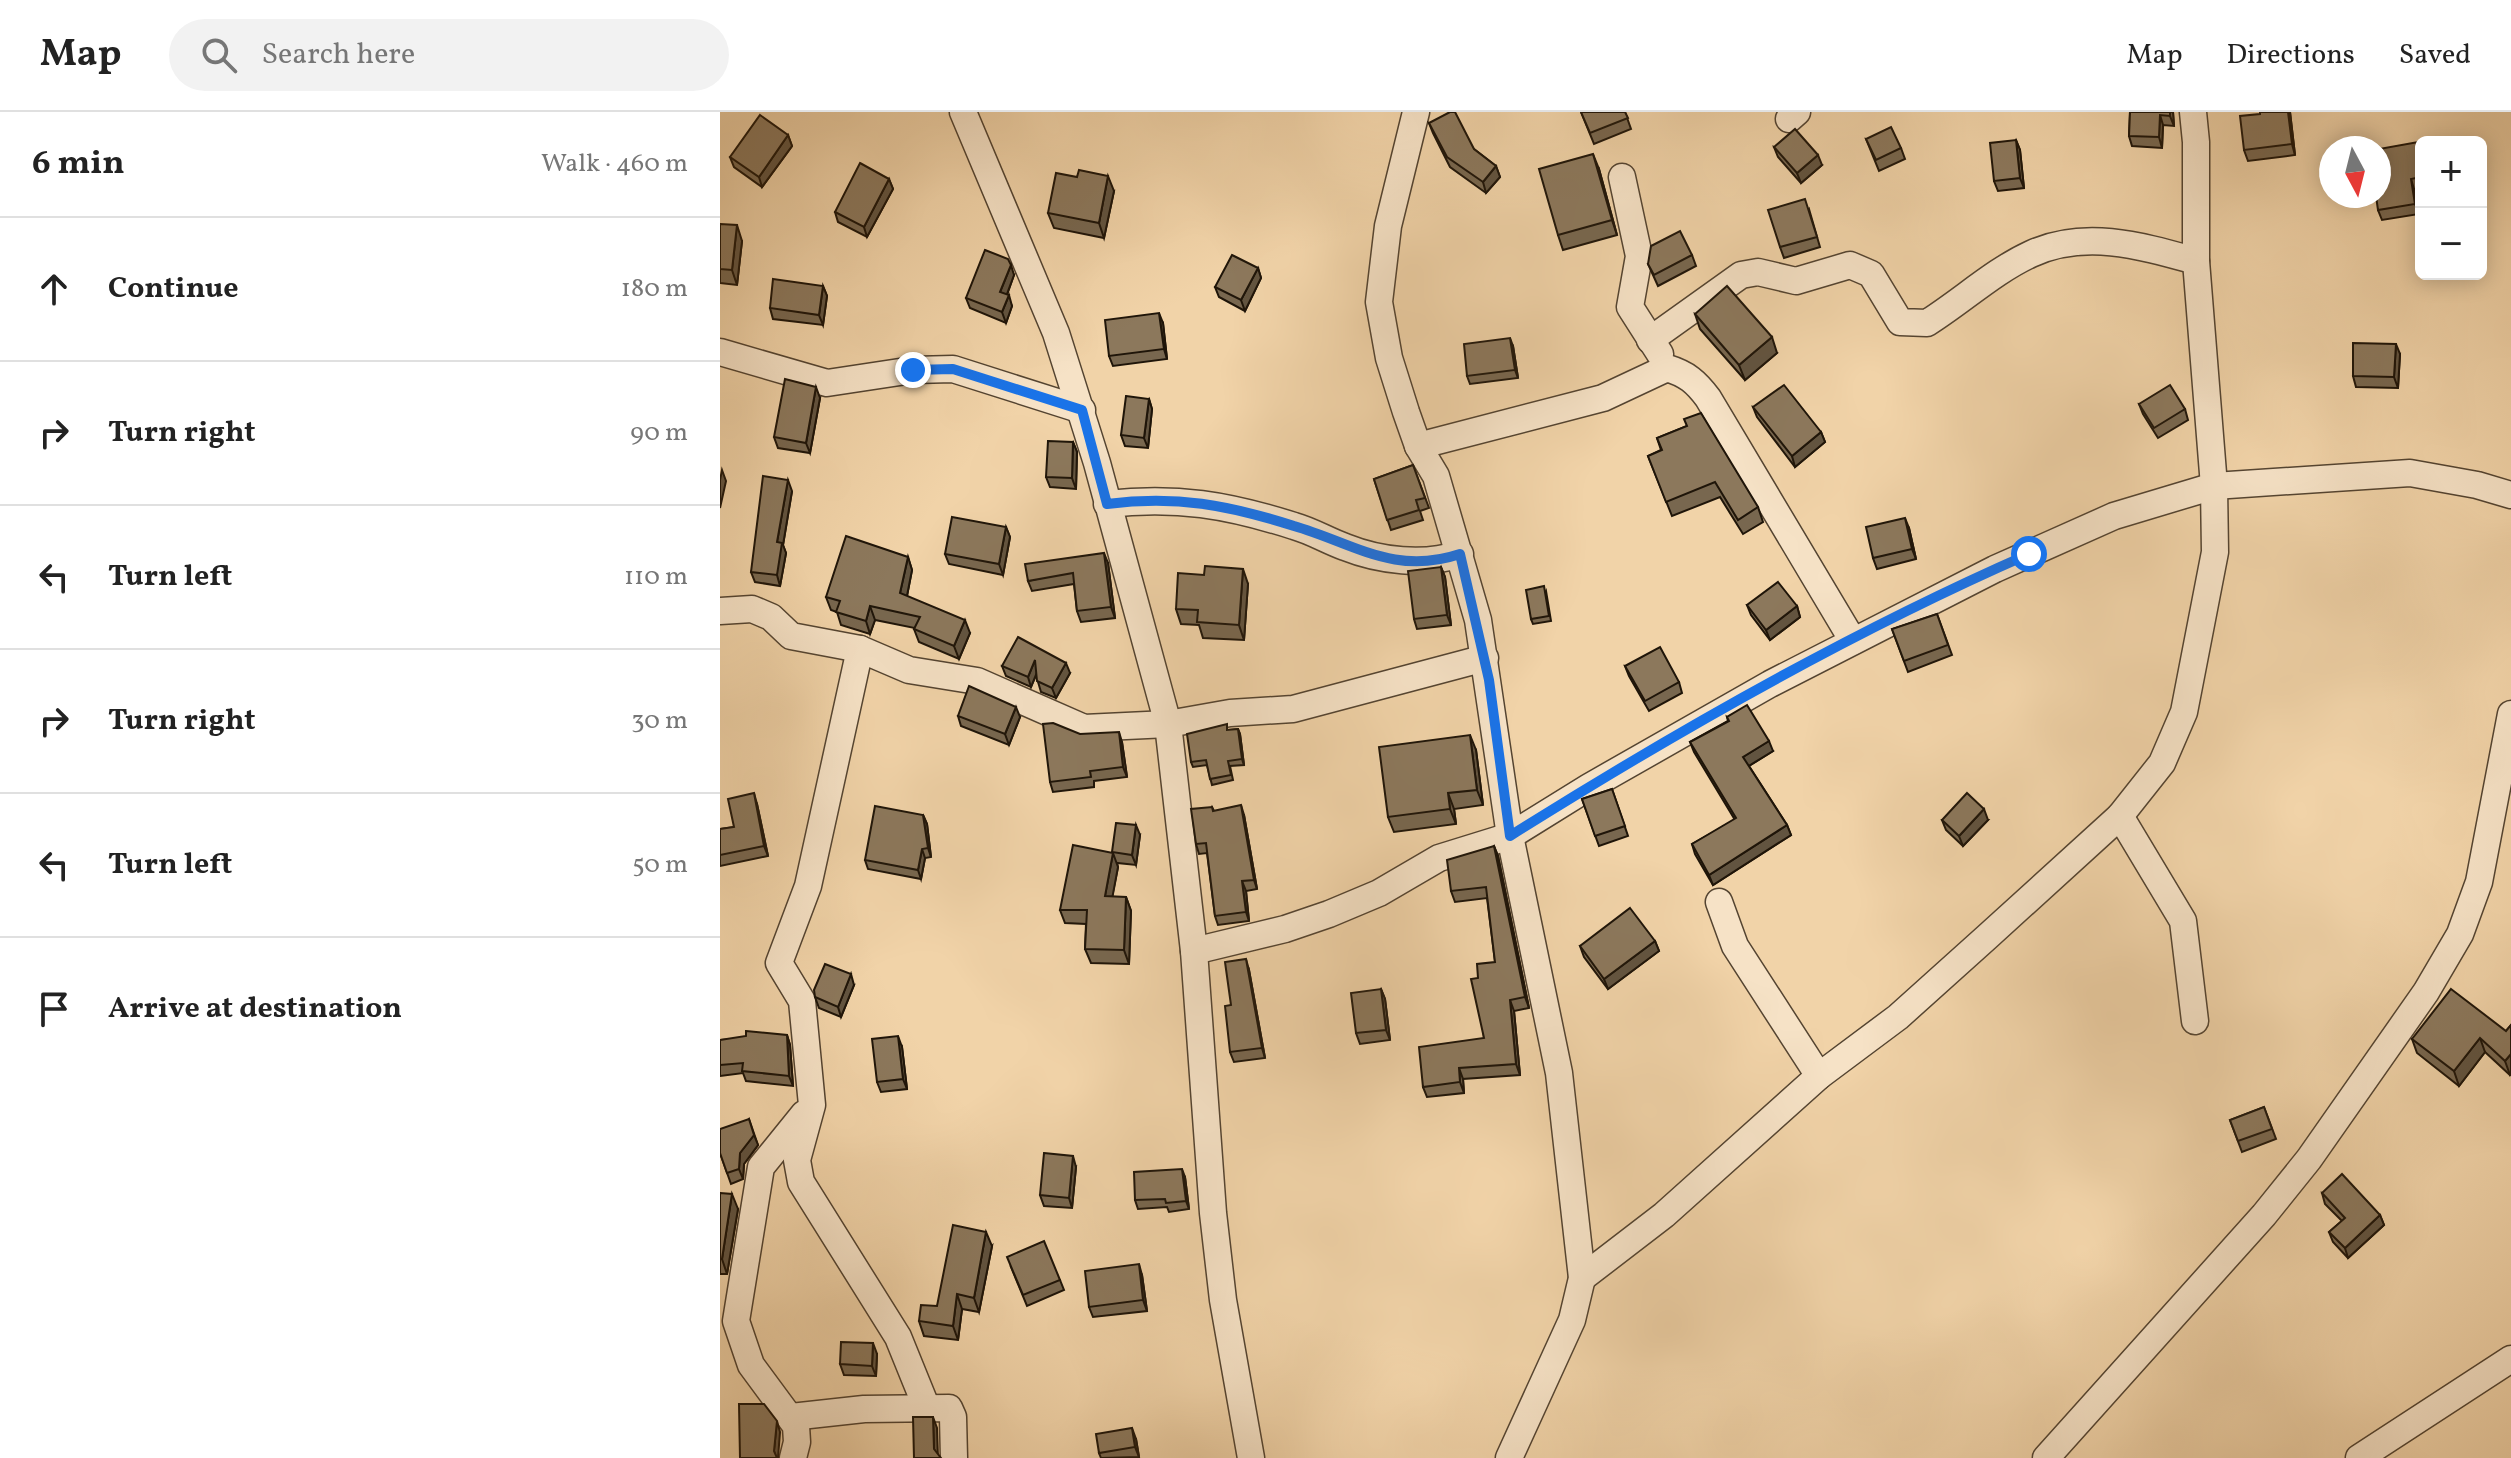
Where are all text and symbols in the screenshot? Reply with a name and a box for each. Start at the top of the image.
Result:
search box [169,19,729,91]
text: Map [40,29,121,82]
icon: search [197,33,241,77]
text: Search here [261,34,415,76]
text: Map [2127,36,2183,75]
text: Directions [2227,36,2355,75]
text: Saved [2399,36,2471,75]
north arrow [2319,136,2391,208]
map controls [2415,136,2487,280]
button: + [2415,136,2487,208]
text: 6 min [32,141,125,188]
text: Walk · 460 m [541,146,688,182]
button: − [2415,208,2487,280]
icon: ahead [32,267,76,311]
text: Continue [108,268,239,310]
text: 180 m [621,271,688,307]
route end [895,352,931,388]
icon: right [32,411,76,455]
text: Turn right [108,412,256,454]
text: 90 m [630,415,688,451]
route start [2011,536,2047,572]
icon: left [32,555,76,599]
text: Turn left [108,556,232,598]
text: 110 m [624,559,688,595]
icon: right [32,699,76,743]
text: Turn right [108,700,256,742]
text: 30 m [631,703,688,739]
icon: left [32,843,76,887]
text: Turn left [108,844,232,886]
text: 50 m [632,847,688,883]
icon: arrive [32,987,76,1031]
text: Arrive at destination [108,988,402,1030]

